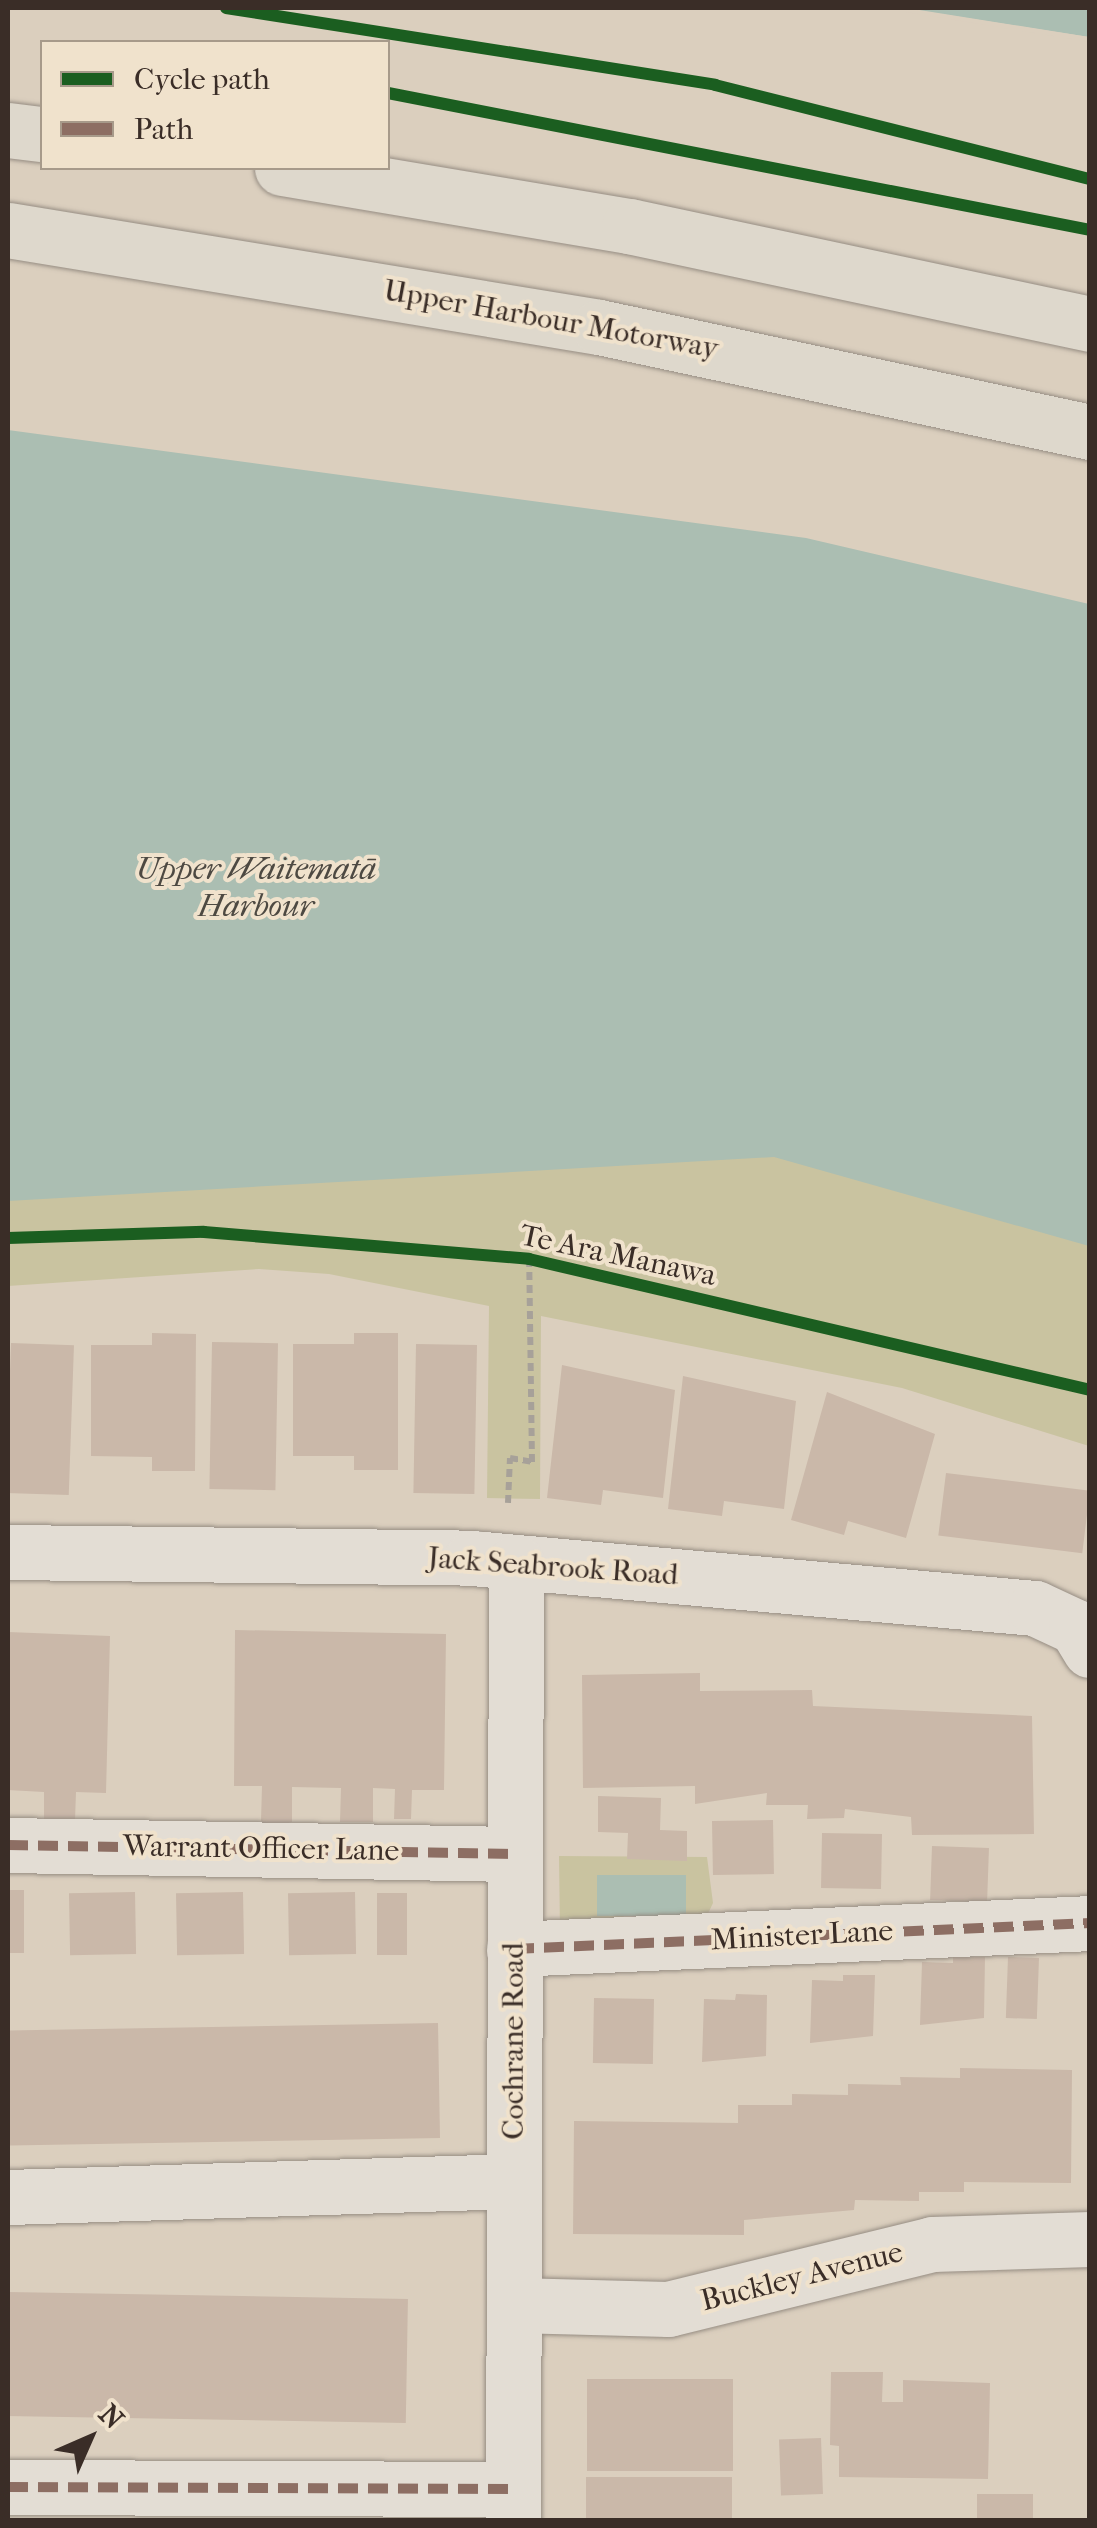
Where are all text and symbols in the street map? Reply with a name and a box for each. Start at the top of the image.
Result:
legend [40,40,390,170]
text: Cycle path [134,62,270,97]
text: Path [134,112,193,147]
street label: Upper Harbour Motorway [381,273,721,367]
water label: Upper Waitematā Harbour [136,851,376,926]
street label: Te Ara Manawa [517,1218,719,1294]
street label: Jack Seabrook Road [427,1540,679,1594]
street label: Warrant Officer Lane [123,1829,399,1869]
street label: Minister Lane [710,1913,894,1959]
street label: Cochrane Road [496,1942,532,2140]
street label: Buckley Avenue [697,2235,907,2319]
north arrow [40,2388,140,2488]
text: N [92,2397,131,2436]

